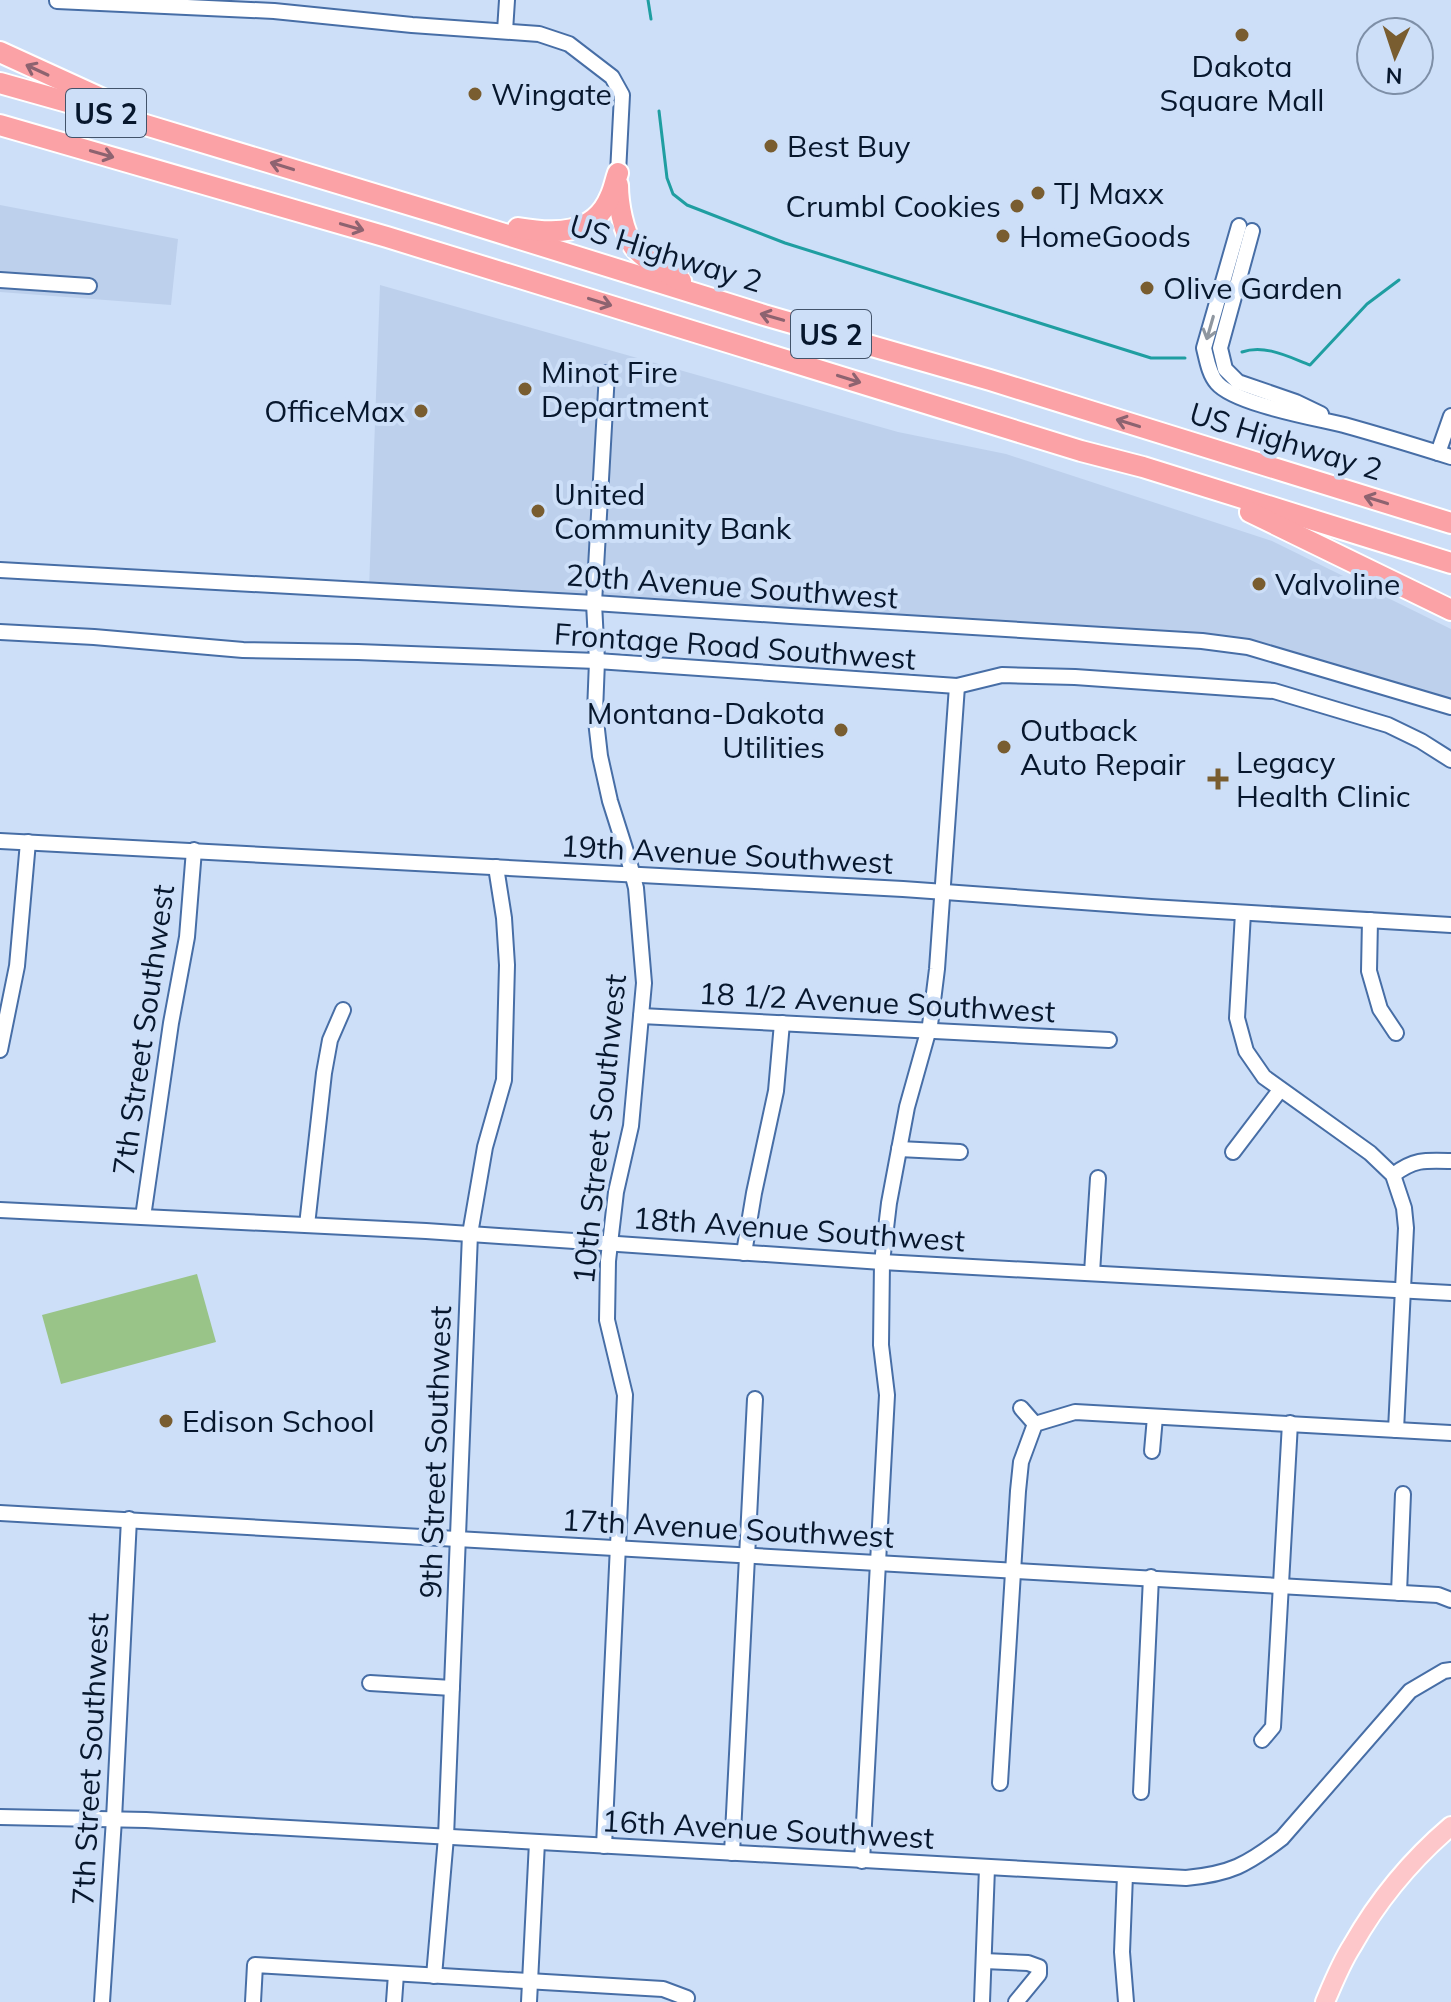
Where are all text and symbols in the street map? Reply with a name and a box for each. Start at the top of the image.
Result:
north arrow [1355,16,1435,96]
marker: Dakota Square Mall [1233,26,1251,44]
place label: Dakota Square Mall [1160,47,1324,119]
one-way arrow [26,62,50,77]
text: N [1385,62,1403,90]
place label: Wingate [491,75,612,113]
marker: Wingate [466,85,484,103]
road number: US 2 [66,89,146,137]
place label: Best Buy [787,127,910,165]
marker: Best Buy [762,137,780,155]
one-way arrow [89,147,114,162]
one-way arrow [270,158,296,173]
place label: TJ Maxx [1054,174,1164,212]
marker: TJ Maxx [1029,184,1047,202]
place label: Crumbl Cookies [785,187,1001,225]
marker: Crumbl Cookies [1008,197,1026,215]
street label: US Highway 2 [565,206,767,300]
place label: HomeGoods [1019,217,1191,255]
one-way arrow [338,220,364,235]
marker: HomeGoods [994,227,1012,245]
place label: Olive Garden [1163,269,1343,307]
marker: Olive Garden [1138,279,1156,297]
one-way arrow [587,295,613,310]
one-way arrow [759,309,785,324]
road number: US 2 [791,310,871,358]
one-way arrow [1202,315,1217,341]
place label: Minot Fire Department [541,353,709,425]
one-way arrow [835,372,861,387]
marker: Minot Fire Department [516,380,534,398]
place label: OfficeMax [264,392,405,430]
street label: US Highway 2 [1185,394,1387,488]
marker: OfficeMax [412,402,430,420]
one-way arrow [1116,415,1142,430]
place label: United Community Bank [554,475,792,547]
one-way arrow [1364,492,1390,507]
marker: United Community Bank [529,502,547,520]
street label: 20th Avenue Southwest [565,555,899,617]
place label: Valvoline [1275,565,1400,603]
marker: Valvoline [1250,575,1268,593]
street label: Frontage Road Southwest [553,614,917,678]
place label: Montana-Dakota Utilities [587,694,825,766]
place label: Outback Auto Repair [1020,711,1186,783]
marker: Montana-Dakota Utilities [832,721,850,739]
marker: Outback Auto Repair [995,738,1013,756]
place label: Legacy Health Clinic [1236,743,1411,815]
marker: Legacy Health Clinic [1207,768,1229,790]
street label: 19th Avenue Southwest [560,826,894,882]
street label: 7th Street Southwest [104,882,182,1178]
street label: 10th Street Southwest [564,972,634,1286]
street label: 18 1/2 Avenue Southwest [698,974,1056,1030]
street label: 18th Avenue Southwest [632,1198,966,1260]
street label: 9th Street Southwest [411,1305,459,1599]
place label: Edison School [182,1402,375,1440]
marker: Edison School [157,1412,175,1430]
street label: 17th Avenue Southwest [561,1500,895,1556]
street label: 7th Street Southwest [63,1612,117,1906]
street label: 16th Avenue Southwest [601,1801,935,1857]

